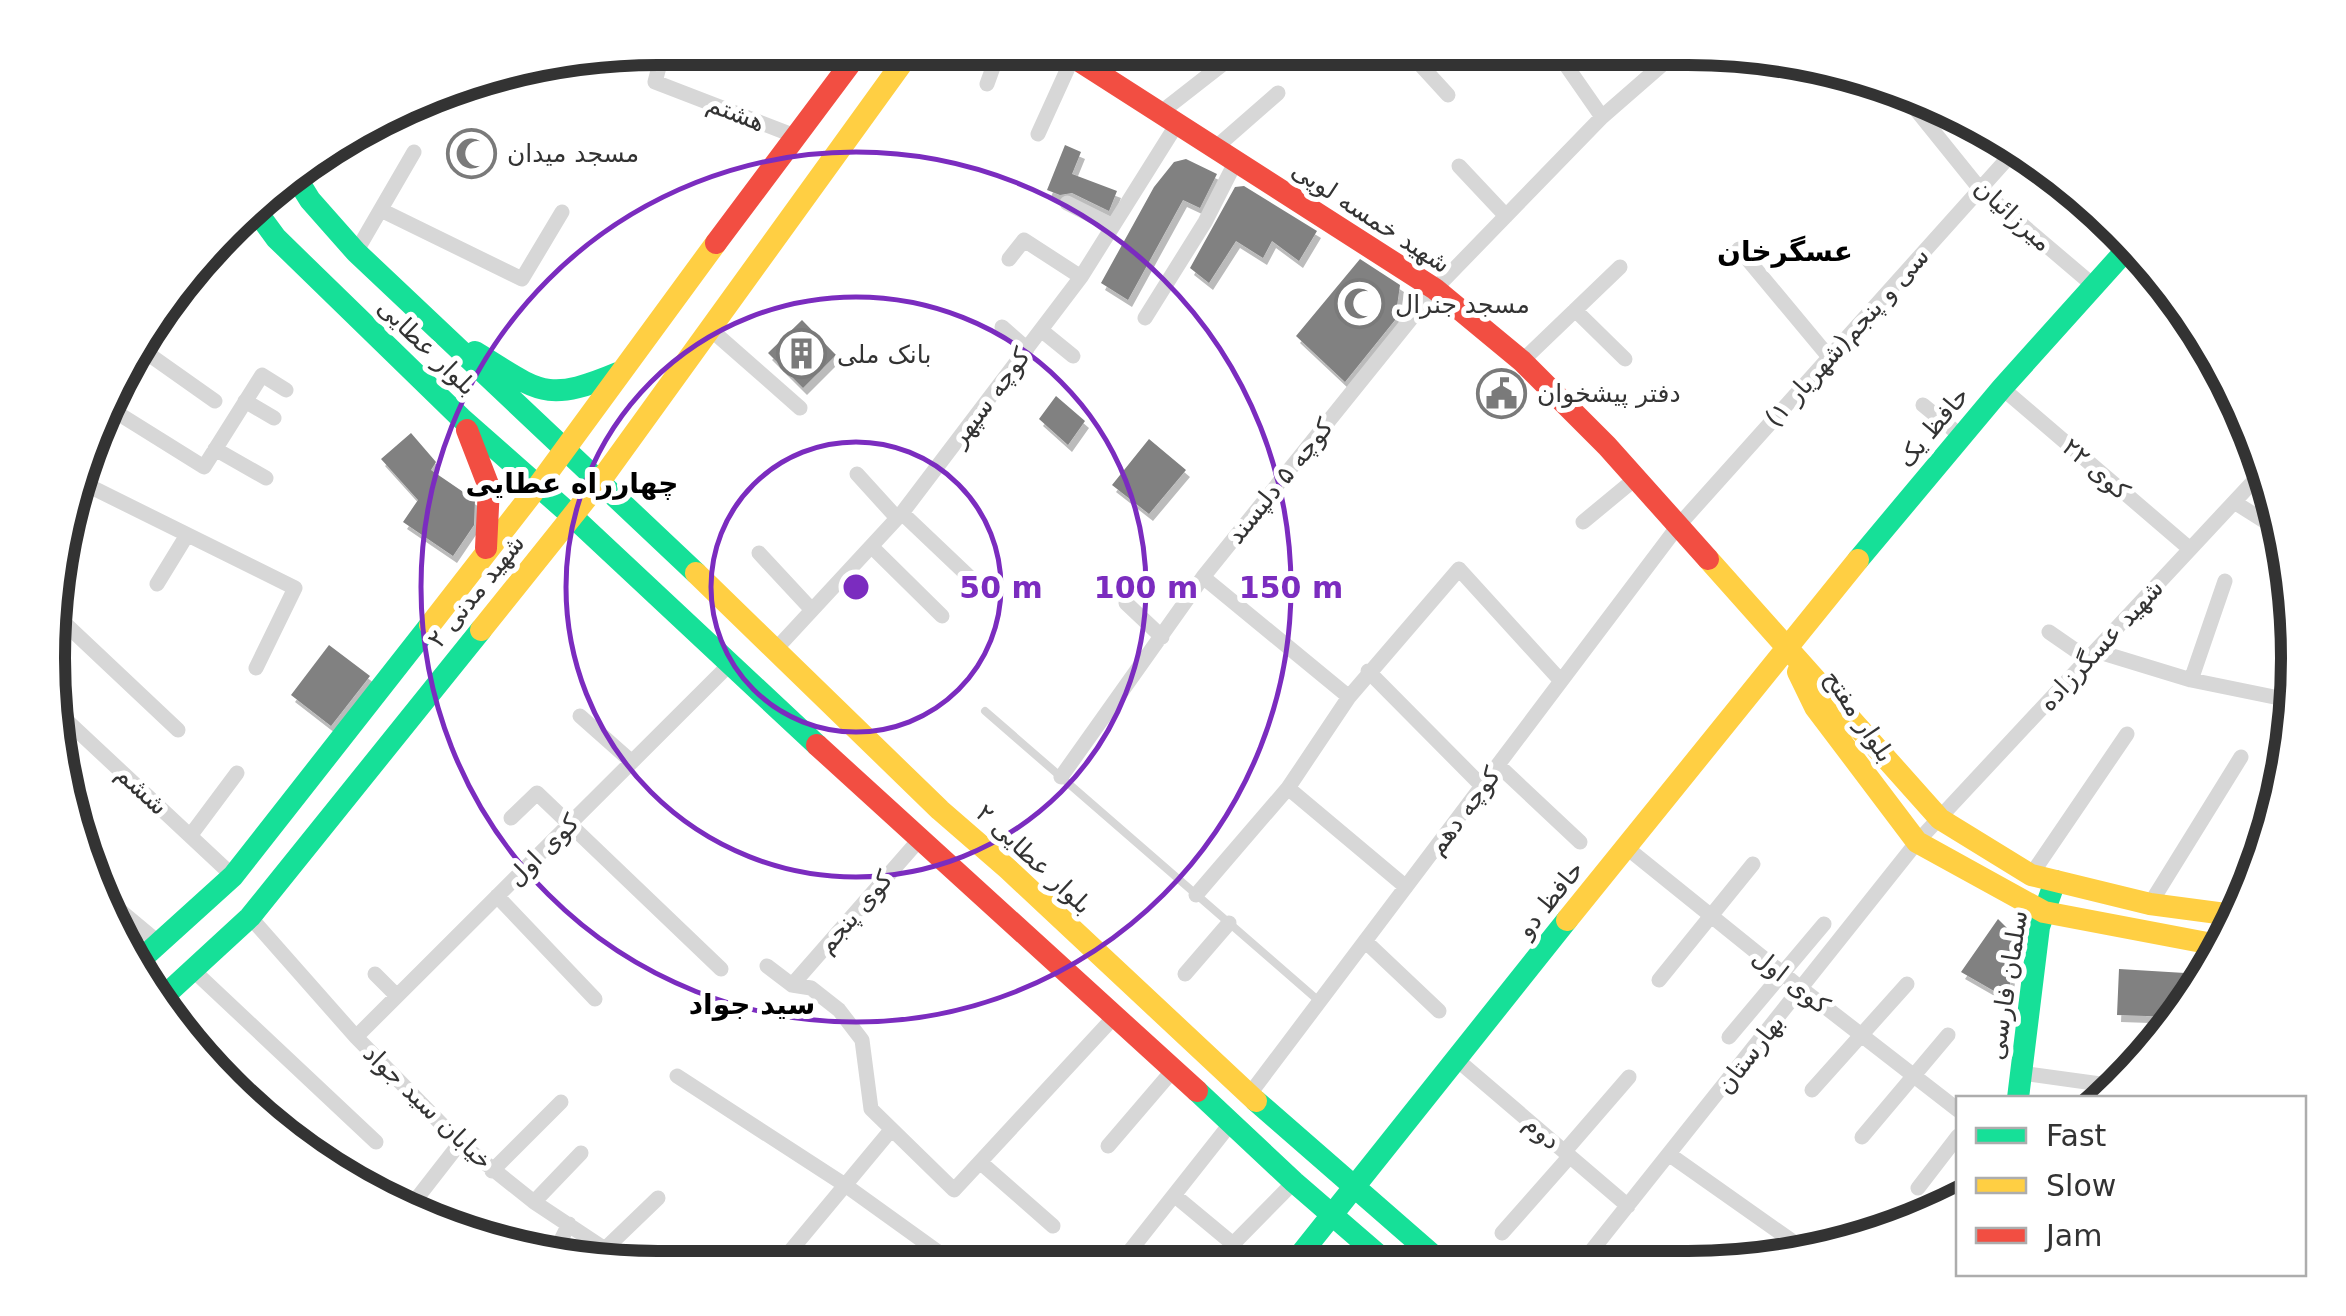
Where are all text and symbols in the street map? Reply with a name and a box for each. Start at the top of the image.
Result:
street label: هشتم [703,89,769,138]
mosque icon: مسجد میدان [446,127,498,179]
place label: مسجد میدان [507,139,639,168]
street label: شهید خمسه لویی [1286,155,1456,280]
street label: میرزائیان [1968,173,2058,257]
district label: عسگرخان [1717,235,1853,268]
street label: سی و پنجم(شهریار ۱) [1759,242,1936,433]
mosque icon: مسجد جنرال [1334,278,1386,330]
place label: مسجد جنرال [1395,290,1530,319]
street label: بلوار عطایی [372,293,482,401]
building icon: بانک ملی [776,328,828,380]
place label: بانک ملی [837,340,931,369]
street label: کوچه سپهر [942,342,1037,454]
public building icon: دفتر پیشخوان [1476,367,1528,419]
place label: دفتر پیشخوان [1537,379,1681,408]
street label: حافظ یک [1891,381,1975,473]
street label: کوچه ۵ دلپسند [1221,413,1339,549]
street label: کوی ۲۲ [2057,432,2135,506]
district label: چهارراه عطایی [465,467,679,500]
street label: شهید مدنی ۲ [422,529,531,654]
centre of rings [838,569,874,605]
text: 50 m [959,570,1043,605]
text: 100 m [1094,570,1198,605]
text: 150 m [1239,570,1343,605]
street label: شهید عسگرزاده [2033,573,2170,717]
street label: بلوار مفتح [1817,664,1900,768]
street label: ششم [110,759,174,822]
street label: کوچه دهم [1422,761,1507,861]
street label: بلوار عطایی ۲ [970,798,1098,920]
street label: کوی اول [501,808,586,893]
street label: حافظ دو [1509,855,1590,945]
street label: کوی پنجم [811,865,899,960]
street label: سلمان فارسی [1981,908,2033,1062]
street label: کوی اول [1746,942,1835,1021]
district label: سید جواد [689,988,815,1021]
street label: بهارستان [1710,1009,1791,1100]
street label: خیابان سید جواد [358,1038,498,1176]
legend [1956,1096,2306,1276]
street label: دوم [1517,1108,1566,1156]
text: Fast [2046,1118,2107,1153]
text: Slow [2046,1168,2116,1203]
text: Jam [2044,1218,2102,1253]

